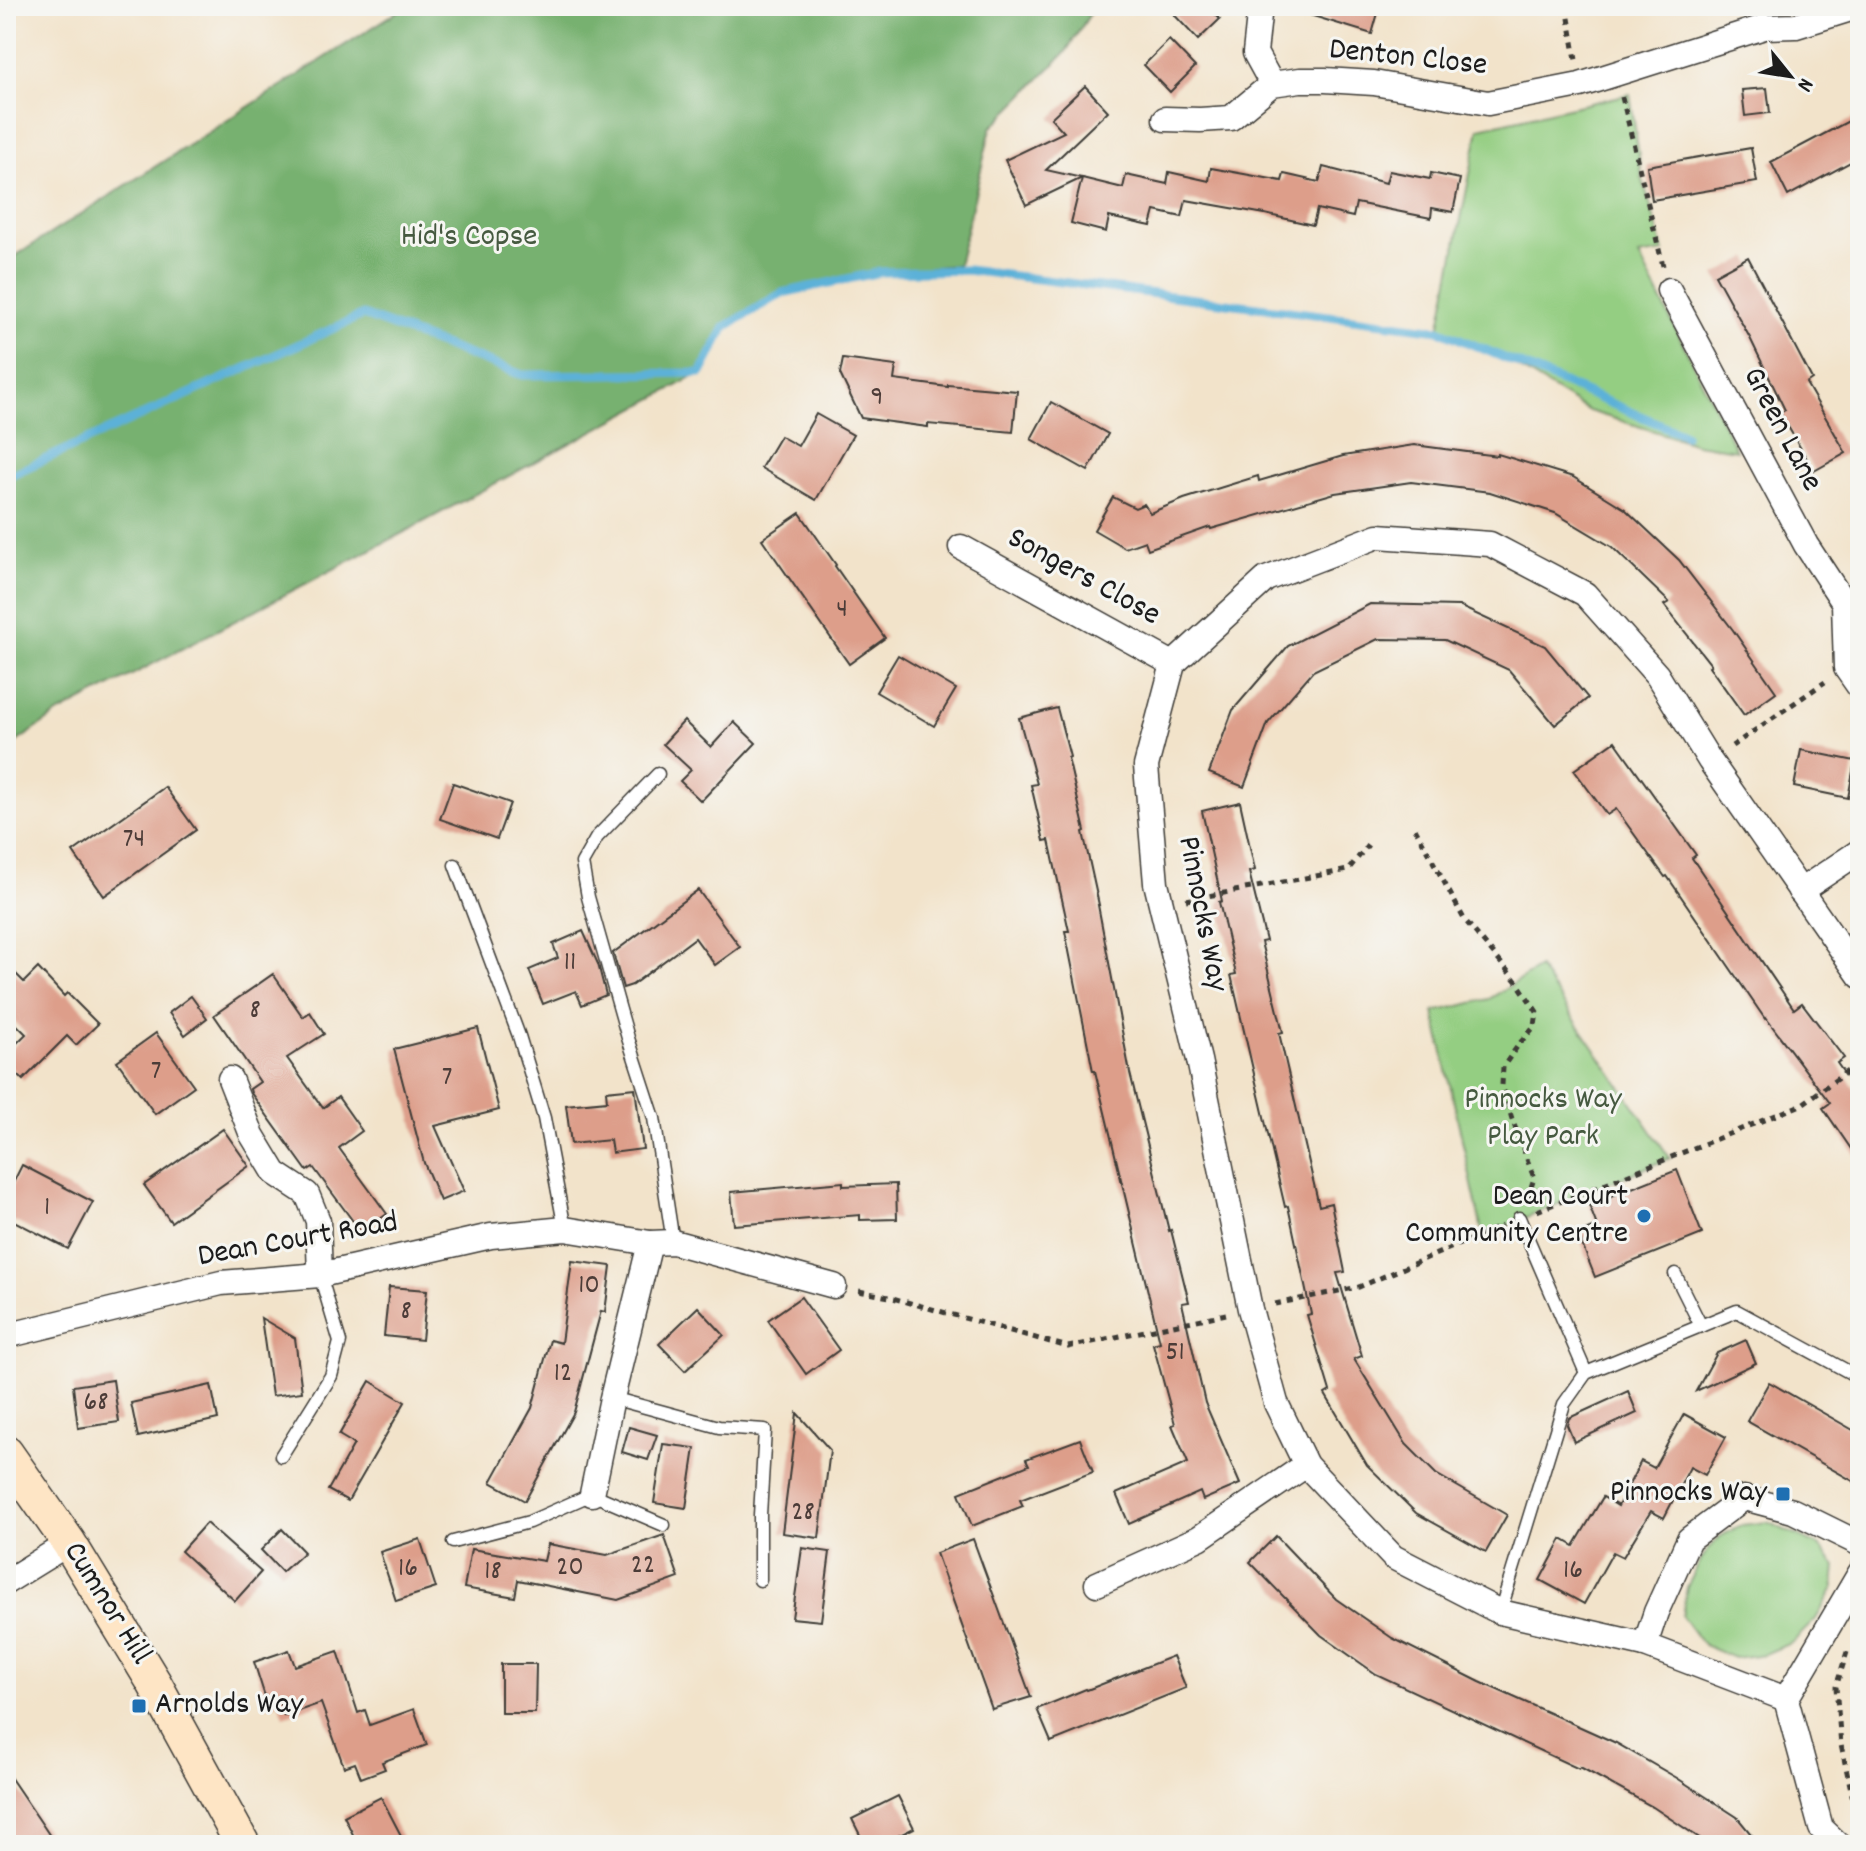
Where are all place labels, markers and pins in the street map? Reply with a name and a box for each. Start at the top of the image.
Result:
place label: Dean Court Community Centre [1405,1175,1628,1258]
marker: Dean Court Community Centre [1635,1207,1653,1225]
place label: Pinnocks Way [1610,1471,1768,1517]
marker: Pinnocks Way [1774,1485,1792,1503]
place label: Arnolds Way [155,1683,304,1729]
marker: Arnolds Way [130,1697,148,1715]

